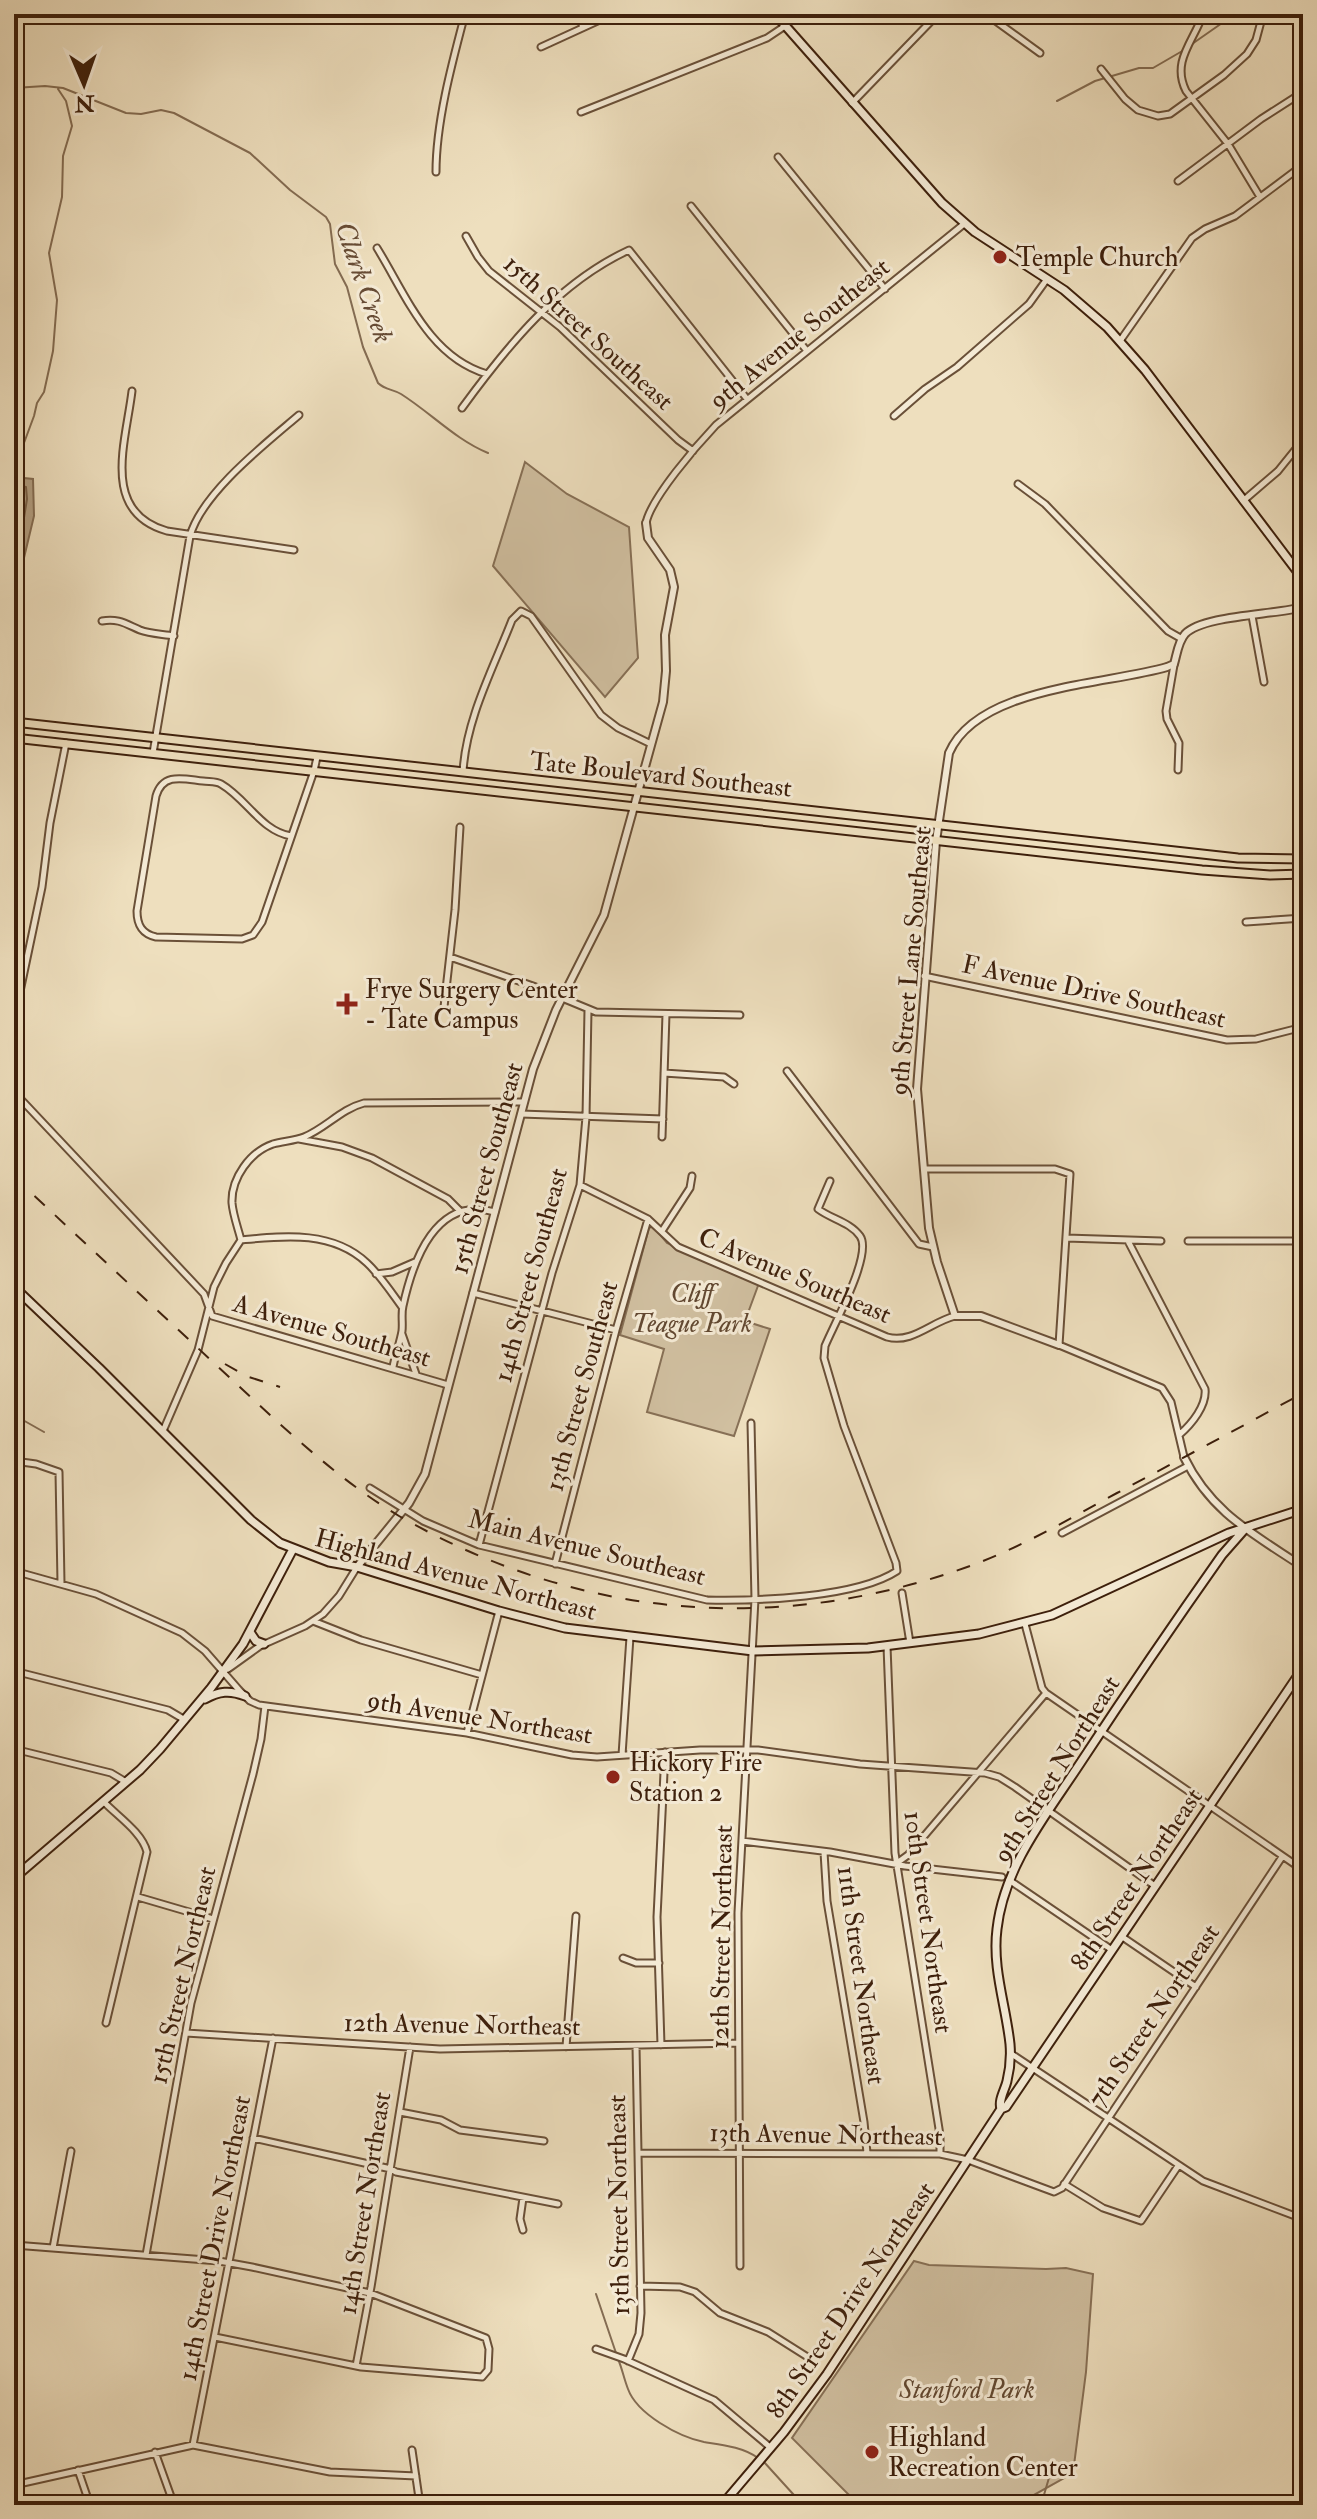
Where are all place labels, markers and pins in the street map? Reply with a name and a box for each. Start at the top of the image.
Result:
place label: Temple Church [1016,242,1179,275]
marker: Temple Church [991,248,1009,266]
place label: Frye Surgery Center - Tate Campus [365,974,578,1037]
marker: Frye Surgery Center - Tate Campus [336,993,358,1015]
place label: Hickory Fire Station 2 [629,1747,762,1809]
marker: Hickory Fire Station 2 [604,1768,622,1786]
place label: Highland Recreation Center [888,2422,1078,2484]
marker: Highland Recreation Center [863,2443,881,2461]

